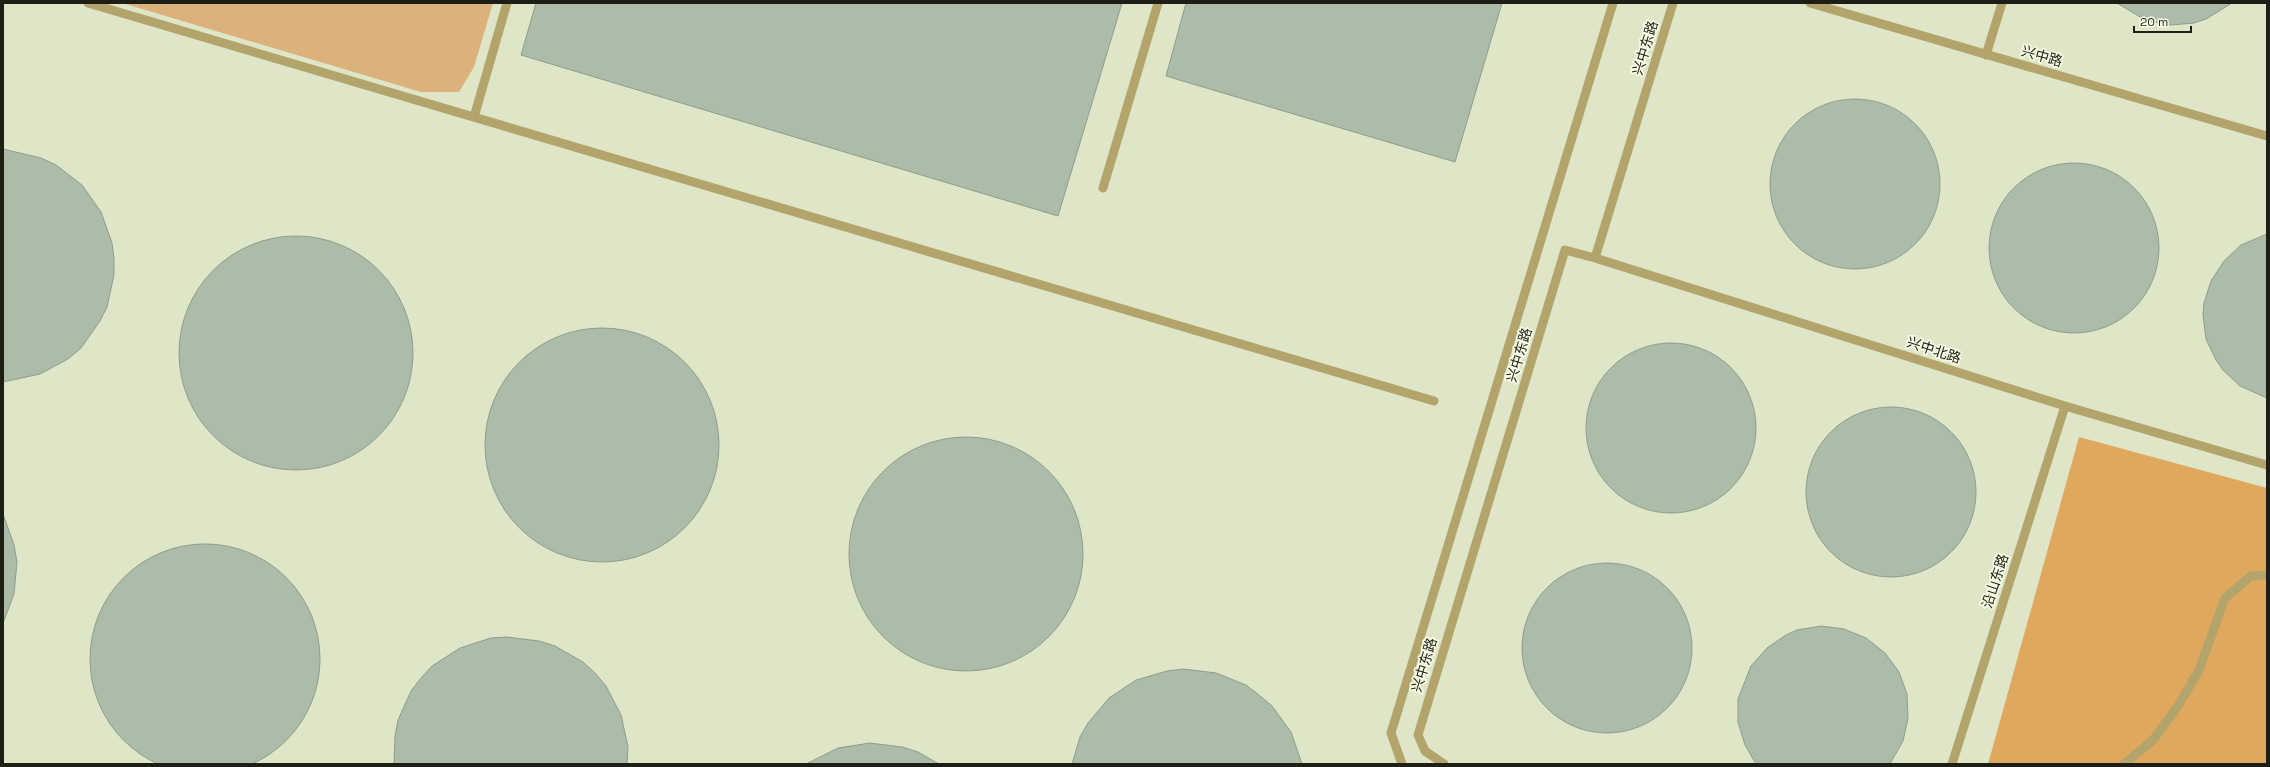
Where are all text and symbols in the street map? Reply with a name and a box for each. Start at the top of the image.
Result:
scale bar [2134,8,2191,34]
text: 20 m [2140,14,2168,30]
street label: 兴中东路 [1628,19,1662,77]
street label: 兴中路 [2019,42,2065,70]
street label: 兴中东路 [1502,326,1536,384]
street label: 兴中北路 [1905,333,1963,367]
street label: 沿山东路 [1978,552,2012,610]
street label: 兴中东路 [1407,636,1441,694]

